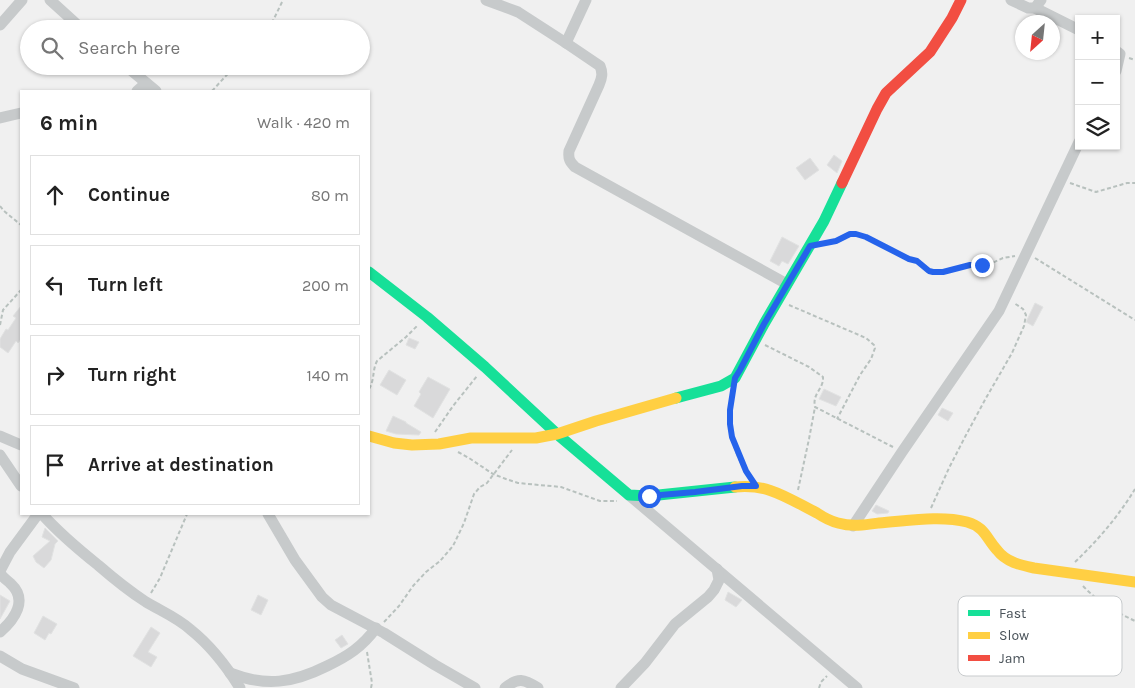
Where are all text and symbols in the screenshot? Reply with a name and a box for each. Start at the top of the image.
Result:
north arrow [1015,15,1060,60]
map controls [1075,15,1120,150]
button: + [1075,15,1120,60]
search box [20,20,370,75]
icon: search [38,34,66,62]
text: Search here [78,37,180,59]
button: − [1075,60,1120,105]
button: layers [1075,105,1120,150]
text: 6 min [40,111,98,135]
text: Walk · 420 m [257,113,350,132]
icon: ahead [41,181,69,209]
text: Continue [88,184,170,206]
text: 80 m [311,186,349,205]
route end [971,254,994,277]
icon: left [41,271,69,299]
text: Turn left [88,274,163,296]
text: 200 m [302,276,349,295]
icon: right [41,361,69,389]
text: Turn right [88,364,177,386]
text: 140 m [307,366,349,385]
icon: arrive [41,451,69,479]
text: Arrive at destination [88,454,274,476]
route start [638,485,661,508]
legend [958,596,1122,676]
text: Fast [999,605,1026,622]
text: Slow [999,627,1029,644]
text: Jam [999,650,1025,667]

